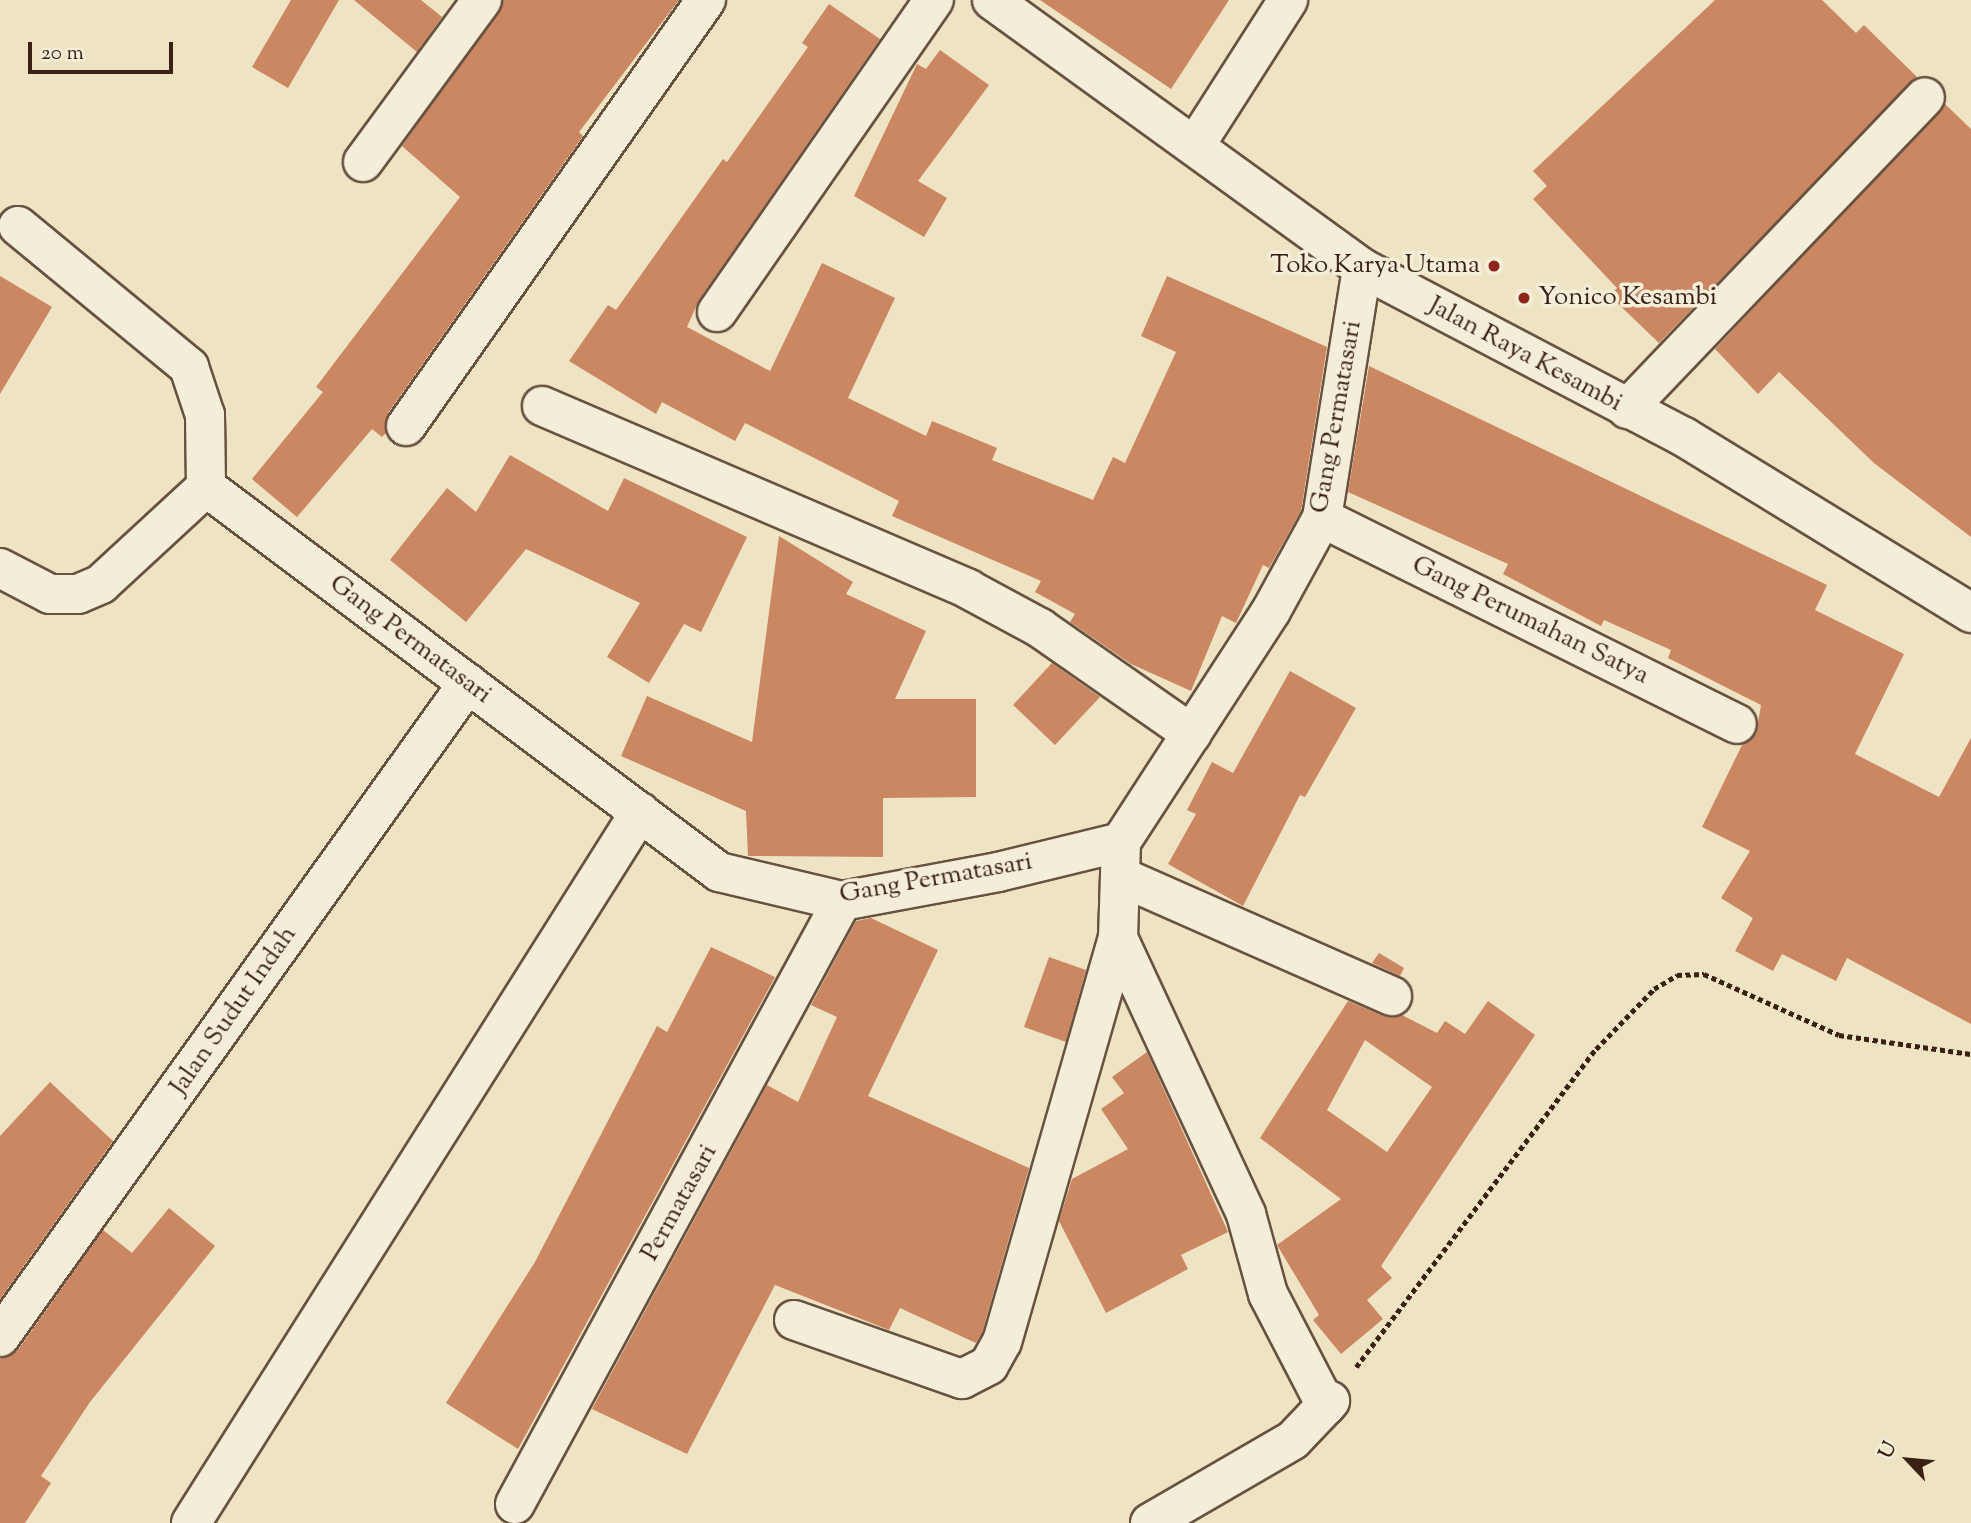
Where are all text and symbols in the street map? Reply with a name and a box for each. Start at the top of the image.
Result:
scale bar [32,28,177,72]
text: 20 m [41,39,84,69]
place label: Toko Karya Utama [1270,250,1480,282]
marker: Toko Karya Utama [1486,258,1502,274]
place label: Yonico Kesambi [1538,282,1717,314]
marker: Yonico Kesambi [1516,290,1532,306]
street label: Jalan Raya Kesambi [1423,291,1627,419]
street label: Gang Permatasari [1305,318,1369,516]
street label: Gang Perumahan Satya [1406,550,1654,692]
street label: Gang Permatasari [323,569,497,711]
street label: Gang Permatasari [837,847,1035,911]
street label: Jalan Sudut Indah [164,920,304,1102]
street label: Permatasari [635,1139,725,1267]
north arrow [1873,1425,1943,1495]
text: U [1873,1438,1904,1463]

